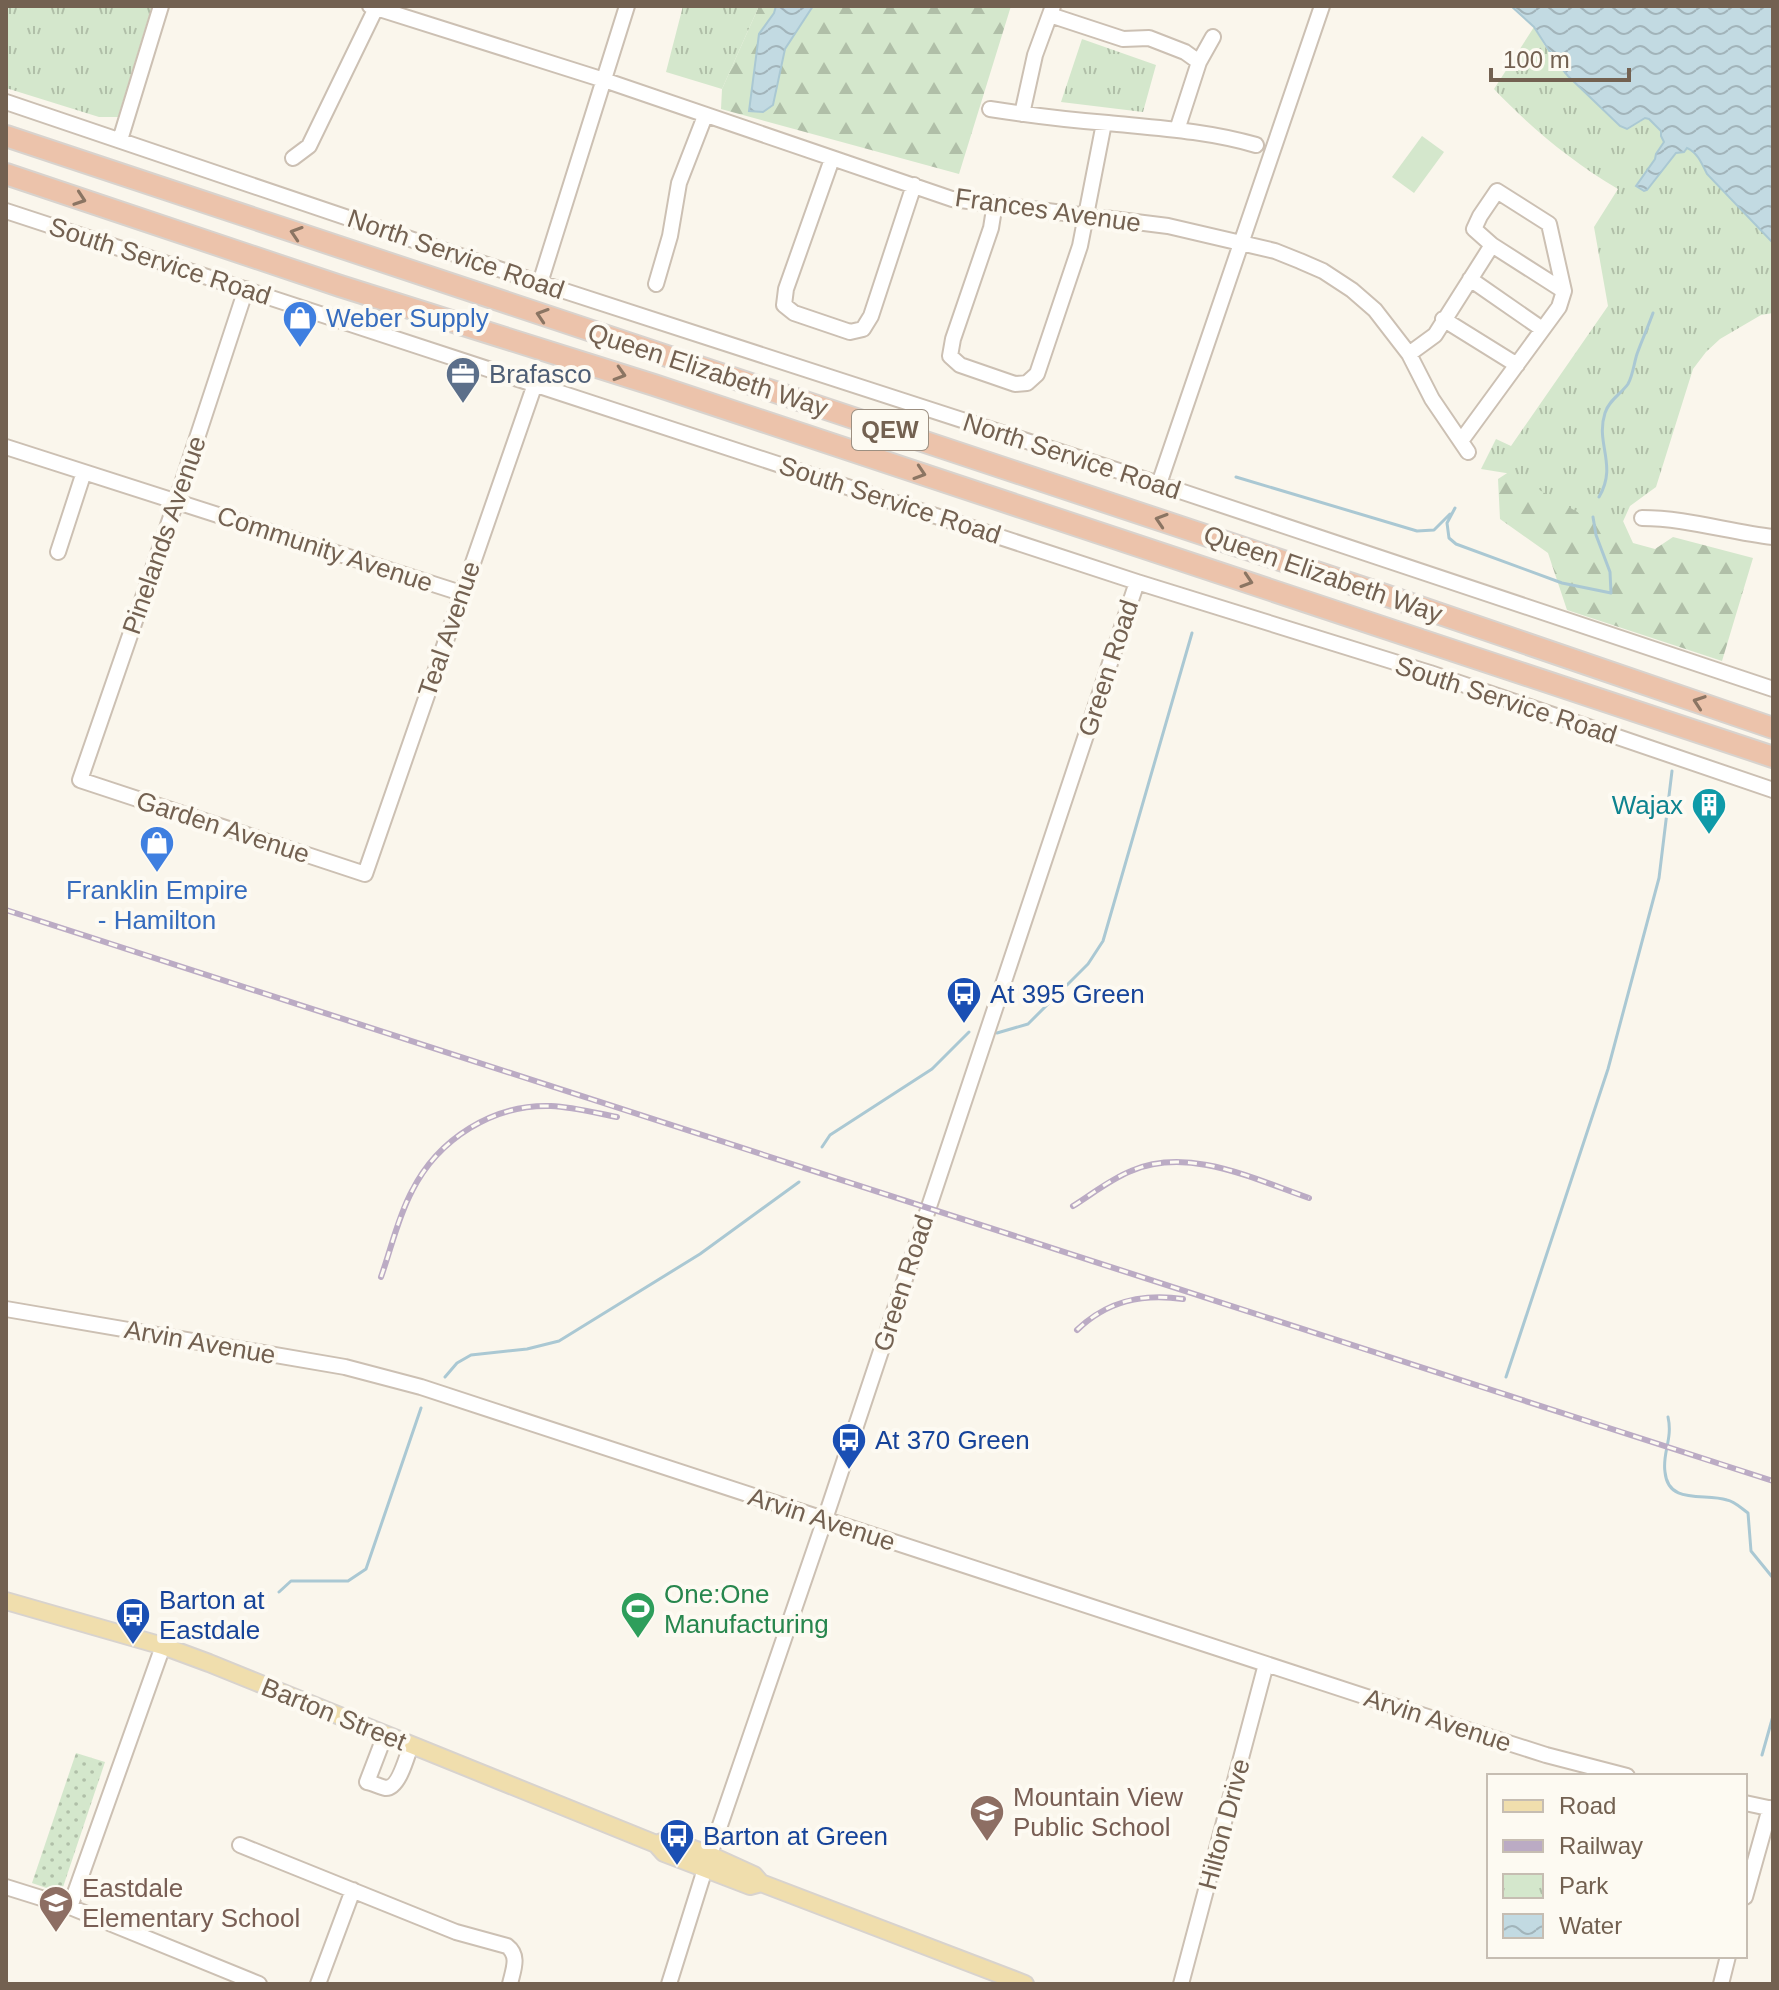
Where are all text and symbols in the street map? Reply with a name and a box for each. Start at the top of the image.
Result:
scale bar [1491,32,1629,82]
text: 100 m [1503,46,1570,73]
street label: Frances Avenue [953,182,1143,238]
one-way arrow [72,189,86,205]
street label: North Service Road [344,203,568,305]
street label: South Service Road [45,211,275,311]
one-way arrow [289,226,303,242]
shop icon: Weber Supply [281,299,319,349]
place label: Weber Supply [326,303,489,333]
one-way arrow [536,308,550,324]
street label: Queen Elizabeth Way [584,317,832,423]
office icon: Brafasco [444,355,482,405]
place label: Brafasco [489,359,592,389]
one-way arrow [613,365,627,381]
street label: North Service Road [959,407,1185,505]
road number: QEW [852,410,928,450]
street label: Pinelands Avenue [116,432,212,638]
street label: South Service Road [775,450,1005,550]
one-way arrow [913,464,927,480]
street label: Community Avenue [213,500,437,598]
one-way arrow [1155,514,1169,530]
street label: Queen Elizabeth Way [1200,519,1446,629]
street label: Teal Avenue [412,557,486,701]
one-way arrow [1239,572,1253,588]
street label: Green Road [1072,596,1144,740]
street label: South Service Road [1391,650,1621,750]
one-way arrow [1693,696,1707,712]
street label: Garden Avenue [133,785,313,869]
building icon: Wajax [1690,786,1728,836]
place label: Wajax [1612,790,1683,820]
shop icon: Franklin Empire - Hamilton [138,824,176,874]
place label: Franklin Empire - Hamilton [66,875,248,935]
bus stop icon: At 395 Green [945,975,983,1025]
place label: At 395 Green [990,979,1145,1009]
street label: Green Road [867,1211,939,1355]
street label: Arvin Avenue [122,1314,278,1370]
bus stop icon: At 370 Green [830,1421,868,1471]
place label: At 370 Green [875,1425,1030,1455]
street label: Arvin Avenue [745,1481,899,1557]
place label: One:One Manufacturing [664,1579,829,1639]
place label: Barton at Eastdale [159,1585,265,1645]
sports icon: One:One Manufacturing [619,1590,657,1640]
bus stop icon: Barton at Eastdale [114,1596,152,1646]
street label: Barton Street [257,1671,411,1757]
street label: Arvin Avenue [1361,1682,1515,1758]
street label: Hilton Drive [1192,1755,1256,1893]
legend [1487,1774,1747,1958]
place label: Mountain View Public School [1013,1782,1183,1842]
text: Road [1559,1792,1616,1819]
school or university icon: Mountain View Public School [968,1793,1006,1843]
bus stop icon: Barton at Green [658,1817,696,1867]
place label: Barton at Green [703,1821,888,1851]
text: Railway [1559,1832,1643,1859]
text: Park [1559,1872,1609,1899]
place label: Eastdale Elementary School [82,1873,300,1933]
school or university icon: Eastdale Elementary School [37,1884,75,1934]
text: Water [1559,1912,1622,1939]

